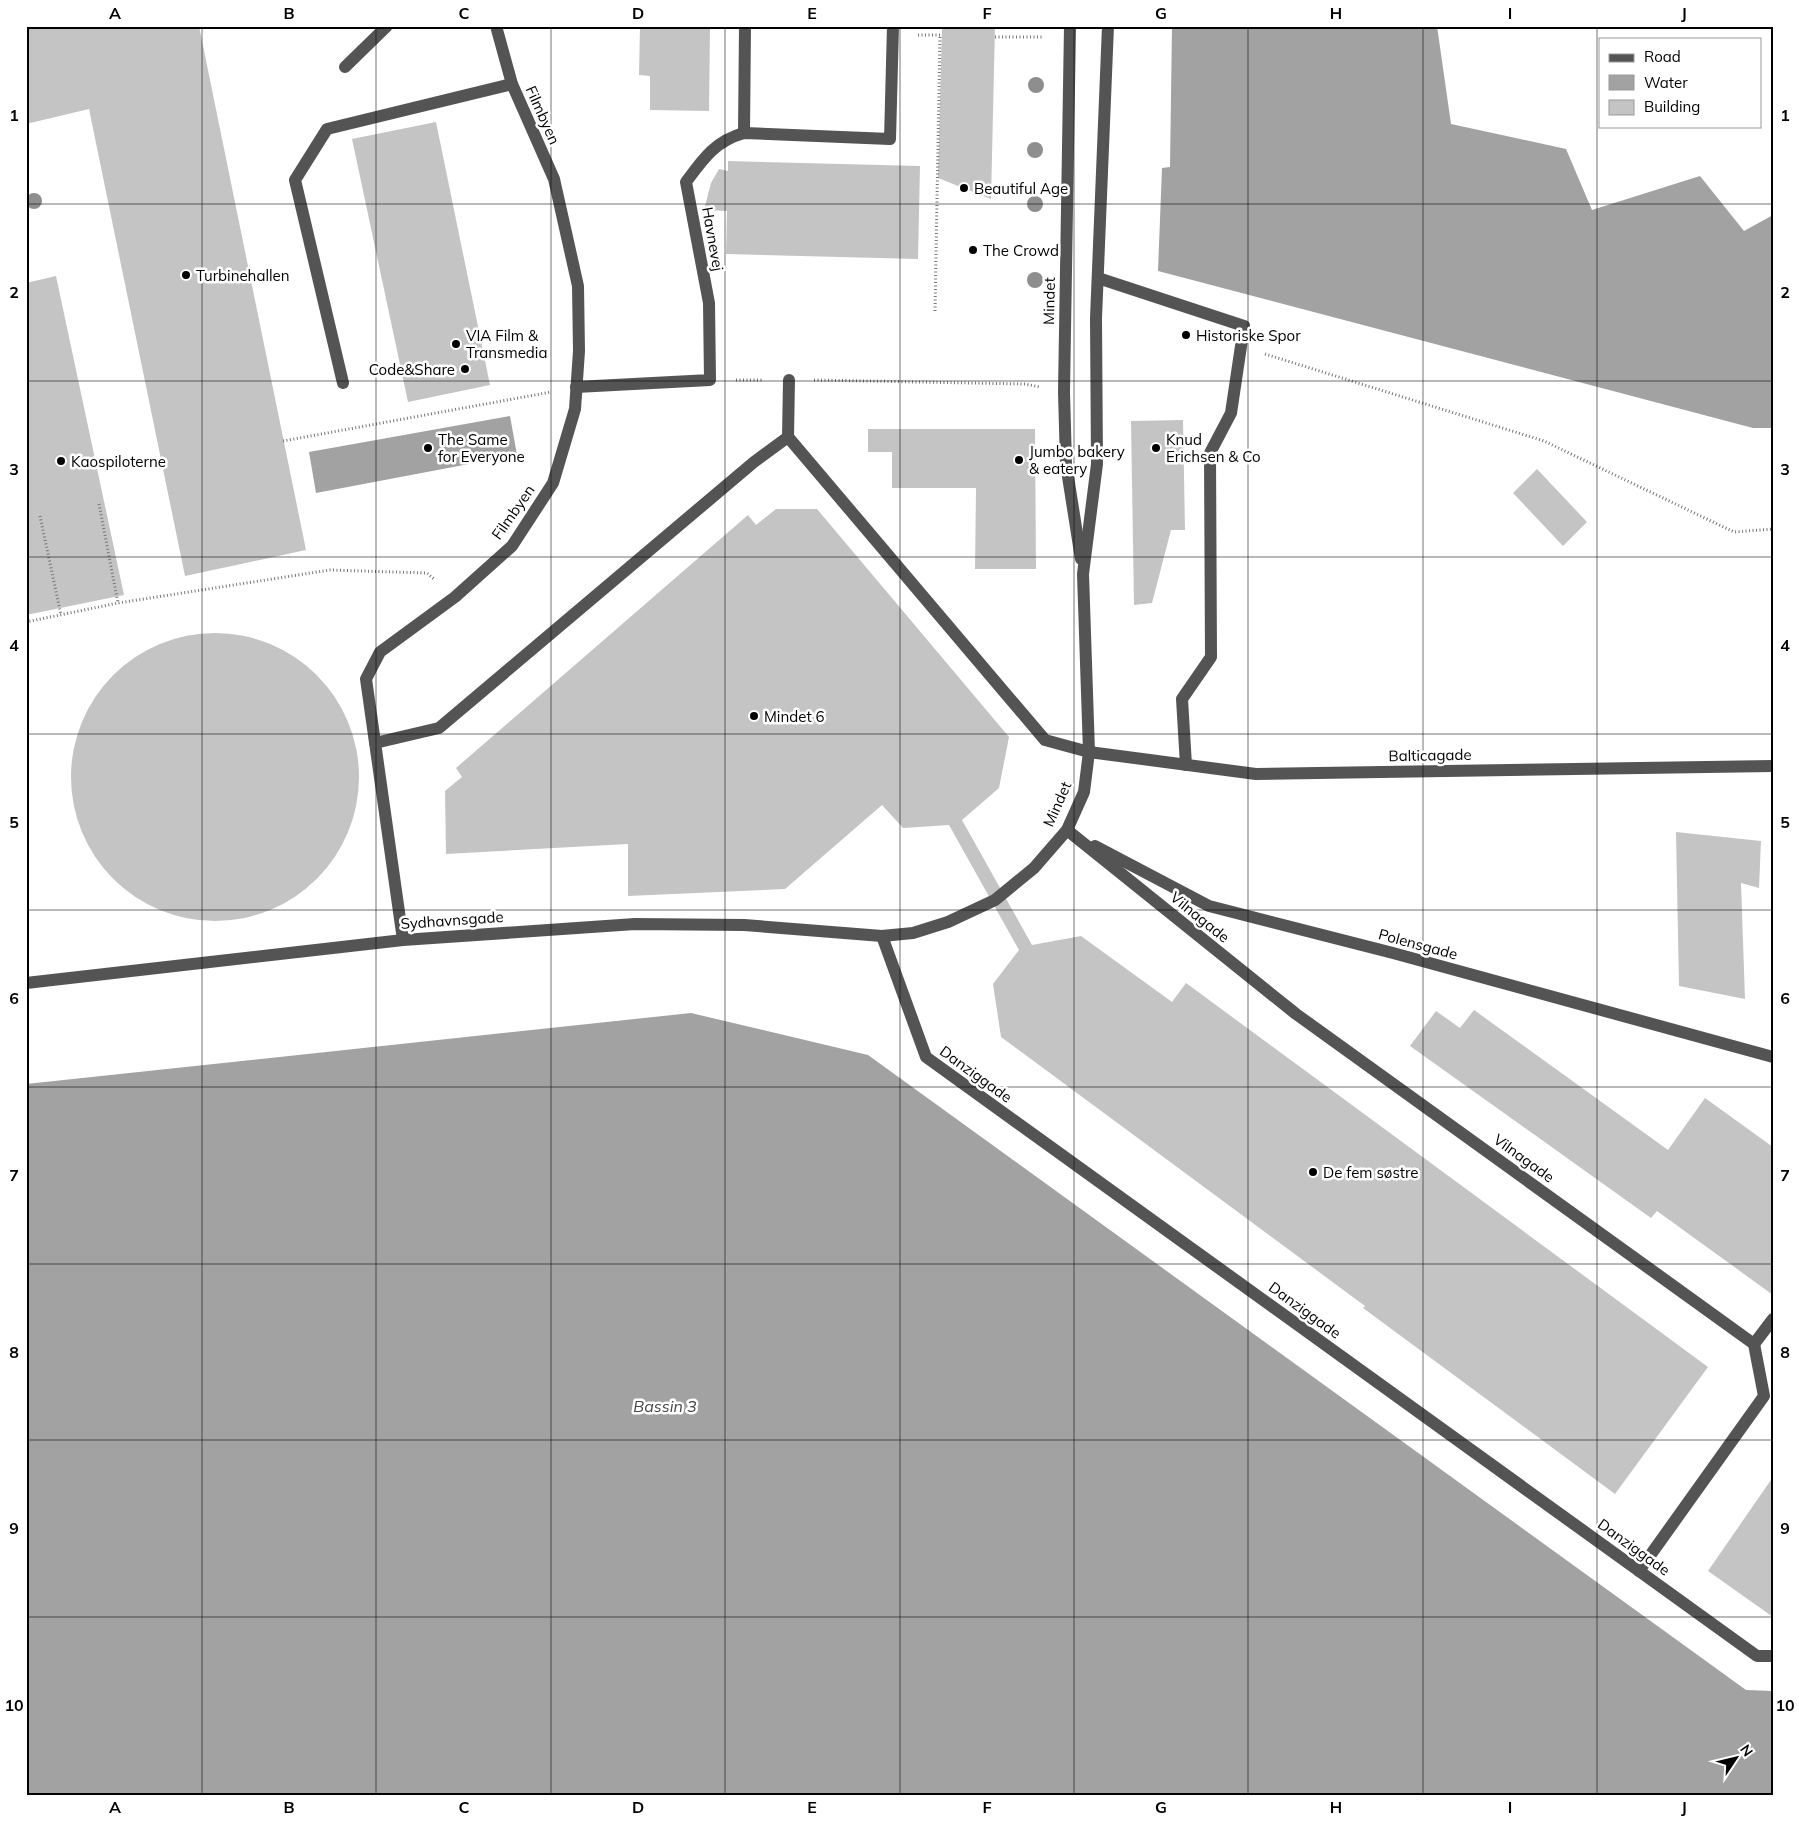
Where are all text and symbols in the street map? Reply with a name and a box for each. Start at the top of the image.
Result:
text: A [109,3,121,23]
text: B [283,3,295,23]
text: C [459,3,470,23]
text: D [632,3,644,23]
text: E [807,3,817,23]
text: F [982,3,992,23]
text: G [1155,3,1167,23]
text: H [1330,3,1342,23]
text: I [1508,3,1512,23]
text: J [1681,3,1687,23]
legend [1599,38,1762,128]
text: Road [1644,47,1681,66]
text: Water [1644,73,1688,92]
street label: Filmbyen [522,83,564,147]
text: Building [1644,97,1700,116]
text: 1 [9,105,19,125]
text: 1 [1780,105,1790,125]
place label: Beautiful Age [974,179,1068,198]
marker: Beautiful Age [958,182,970,194]
street label: Havnevej [698,205,728,273]
place label: The Crowd [983,241,1059,260]
marker: The Crowd [967,244,979,256]
place label: Turbinehallen [196,266,289,285]
marker: Turbinehallen [180,269,192,281]
street label: Mindet [1039,277,1059,325]
text: 2 [9,282,19,302]
text: 2 [1780,282,1790,302]
place label: VIA Film & Transmedia [466,326,547,362]
place label: Historiske Spor [1196,326,1301,345]
marker: Historiske Spor [1180,329,1192,341]
marker: VIA Film & Transmedia [450,338,462,350]
place label: Code&Share [369,360,455,379]
marker: Code&Share [459,363,471,375]
place label: The Same for Everyone [438,430,525,466]
place label: Knud Erichsen & Co [1166,430,1261,466]
marker: The Same for Everyone [422,442,434,454]
place label: Jumbo bakery & eatery [1029,442,1125,478]
marker: Knud Erichsen & Co [1150,442,1162,454]
place label: Kaospiloterne [71,452,166,471]
marker: Jumbo bakery & eatery [1013,454,1025,466]
marker: Kaospiloterne [55,455,67,467]
text: 3 [9,459,19,479]
text: 3 [1780,459,1790,479]
street label: Filmbyen [487,481,539,543]
text: 4 [9,635,19,655]
text: 4 [1780,635,1790,655]
place label: Mindet 6 [764,707,825,726]
marker: Mindet 6 [748,710,760,722]
street label: Balticagade [1388,745,1472,765]
street label: Mindet [1039,778,1075,830]
text: 5 [9,812,19,832]
text: 5 [1780,812,1790,832]
street label: Vilnagade [1167,887,1233,947]
street label: Sydhavnsgade [400,907,504,933]
street label: Polensgade [1376,924,1460,964]
text: 6 [9,988,19,1008]
text: 6 [1780,988,1790,1008]
street label: Danziggade [936,1041,1016,1107]
street label: Vilnagade [1490,1130,1558,1186]
place label: De fem søstre [1323,1163,1419,1182]
text: 7 [9,1165,19,1185]
text: 7 [1780,1165,1790,1185]
marker: De fem søstre [1307,1166,1319,1178]
street label: Danziggade [1265,1277,1345,1343]
text: 8 [9,1342,19,1362]
text: 8 [1780,1342,1790,1362]
water label: Bassin 3 [633,1396,697,1416]
street label: Danziggade [1594,1514,1674,1580]
text: 9 [9,1518,19,1538]
text: 9 [1780,1518,1790,1538]
text: 10 [4,1695,24,1715]
text: 10 [1775,1695,1795,1715]
north arrow [1712,1734,1762,1784]
text: N [1736,1741,1757,1760]
text: A [109,1797,121,1817]
text: B [283,1797,295,1817]
text: C [459,1797,470,1817]
text: D [632,1797,644,1817]
text: E [807,1797,817,1817]
text: F [982,1797,992,1817]
text: G [1155,1797,1167,1817]
text: H [1330,1797,1342,1817]
text: I [1508,1797,1512,1817]
text: J [1681,1797,1687,1817]

